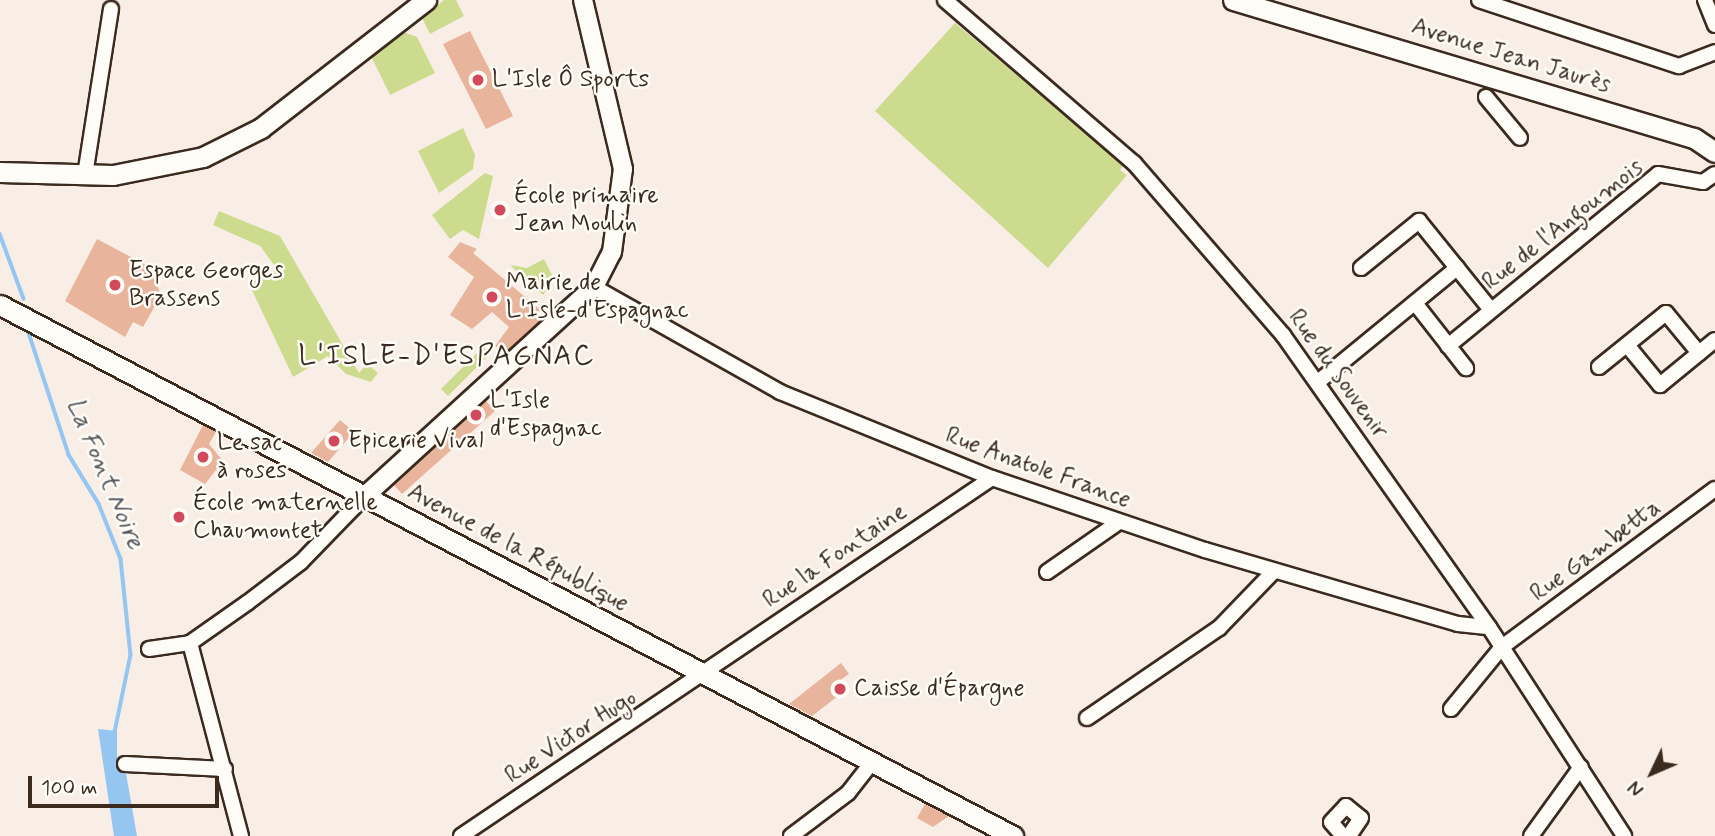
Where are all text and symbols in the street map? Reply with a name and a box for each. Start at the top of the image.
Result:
street label: Avenue Jean Jaurès [1409,12,1613,100]
place label: L'Isle Ô Sports [492,66,649,94]
marker: L'Isle Ô Sports [470,72,486,88]
street label: Rue de l'Angoumois [1477,153,1649,297]
place label: École primaire Jean Moulin [514,182,662,238]
marker: École primaire Jean Moulin [492,202,508,218]
place label: Espace Georges Brassens [129,257,283,313]
place label: Mairie de L'Isle-d'Espagnac [506,269,689,325]
marker: Espace Georges Brassens [107,277,123,293]
marker: Mairie de L'Isle-d'Espagnac [484,289,500,305]
street label: Rue du Souvenir [1279,301,1397,447]
district label: L'ISLE-D'ESPAGNAC [302,340,592,374]
place label: L'Isle d'Espagnac [490,387,602,443]
water label: La Font Noire [60,399,148,549]
marker: L'Isle d'Espagnac [468,407,484,423]
street label: Rue Anatole France [942,421,1134,515]
place label: Epicerie Vival [348,427,483,455]
place label: Le sac à roses [217,429,287,485]
marker: Epicerie Vival [326,433,342,449]
marker: Le sac à roses [195,449,211,465]
street label: Avenue de la République [404,478,632,618]
place label: École maternelle Chaumontet [193,489,357,545]
street label: Rue Gambetta [1526,495,1666,607]
street label: Rue la Fontaine [763,501,907,611]
marker: École maternelle Chaumontet [171,509,187,525]
place label: Caisse d'Épargne [854,675,1024,703]
marker: Caisse d'Épargne [832,681,848,697]
street label: Rue Victor Hugo [498,683,644,791]
north arrow [1617,738,1687,808]
scale bar [32,762,222,806]
text: 100 m [41,774,97,802]
text: N [1623,775,1650,801]

